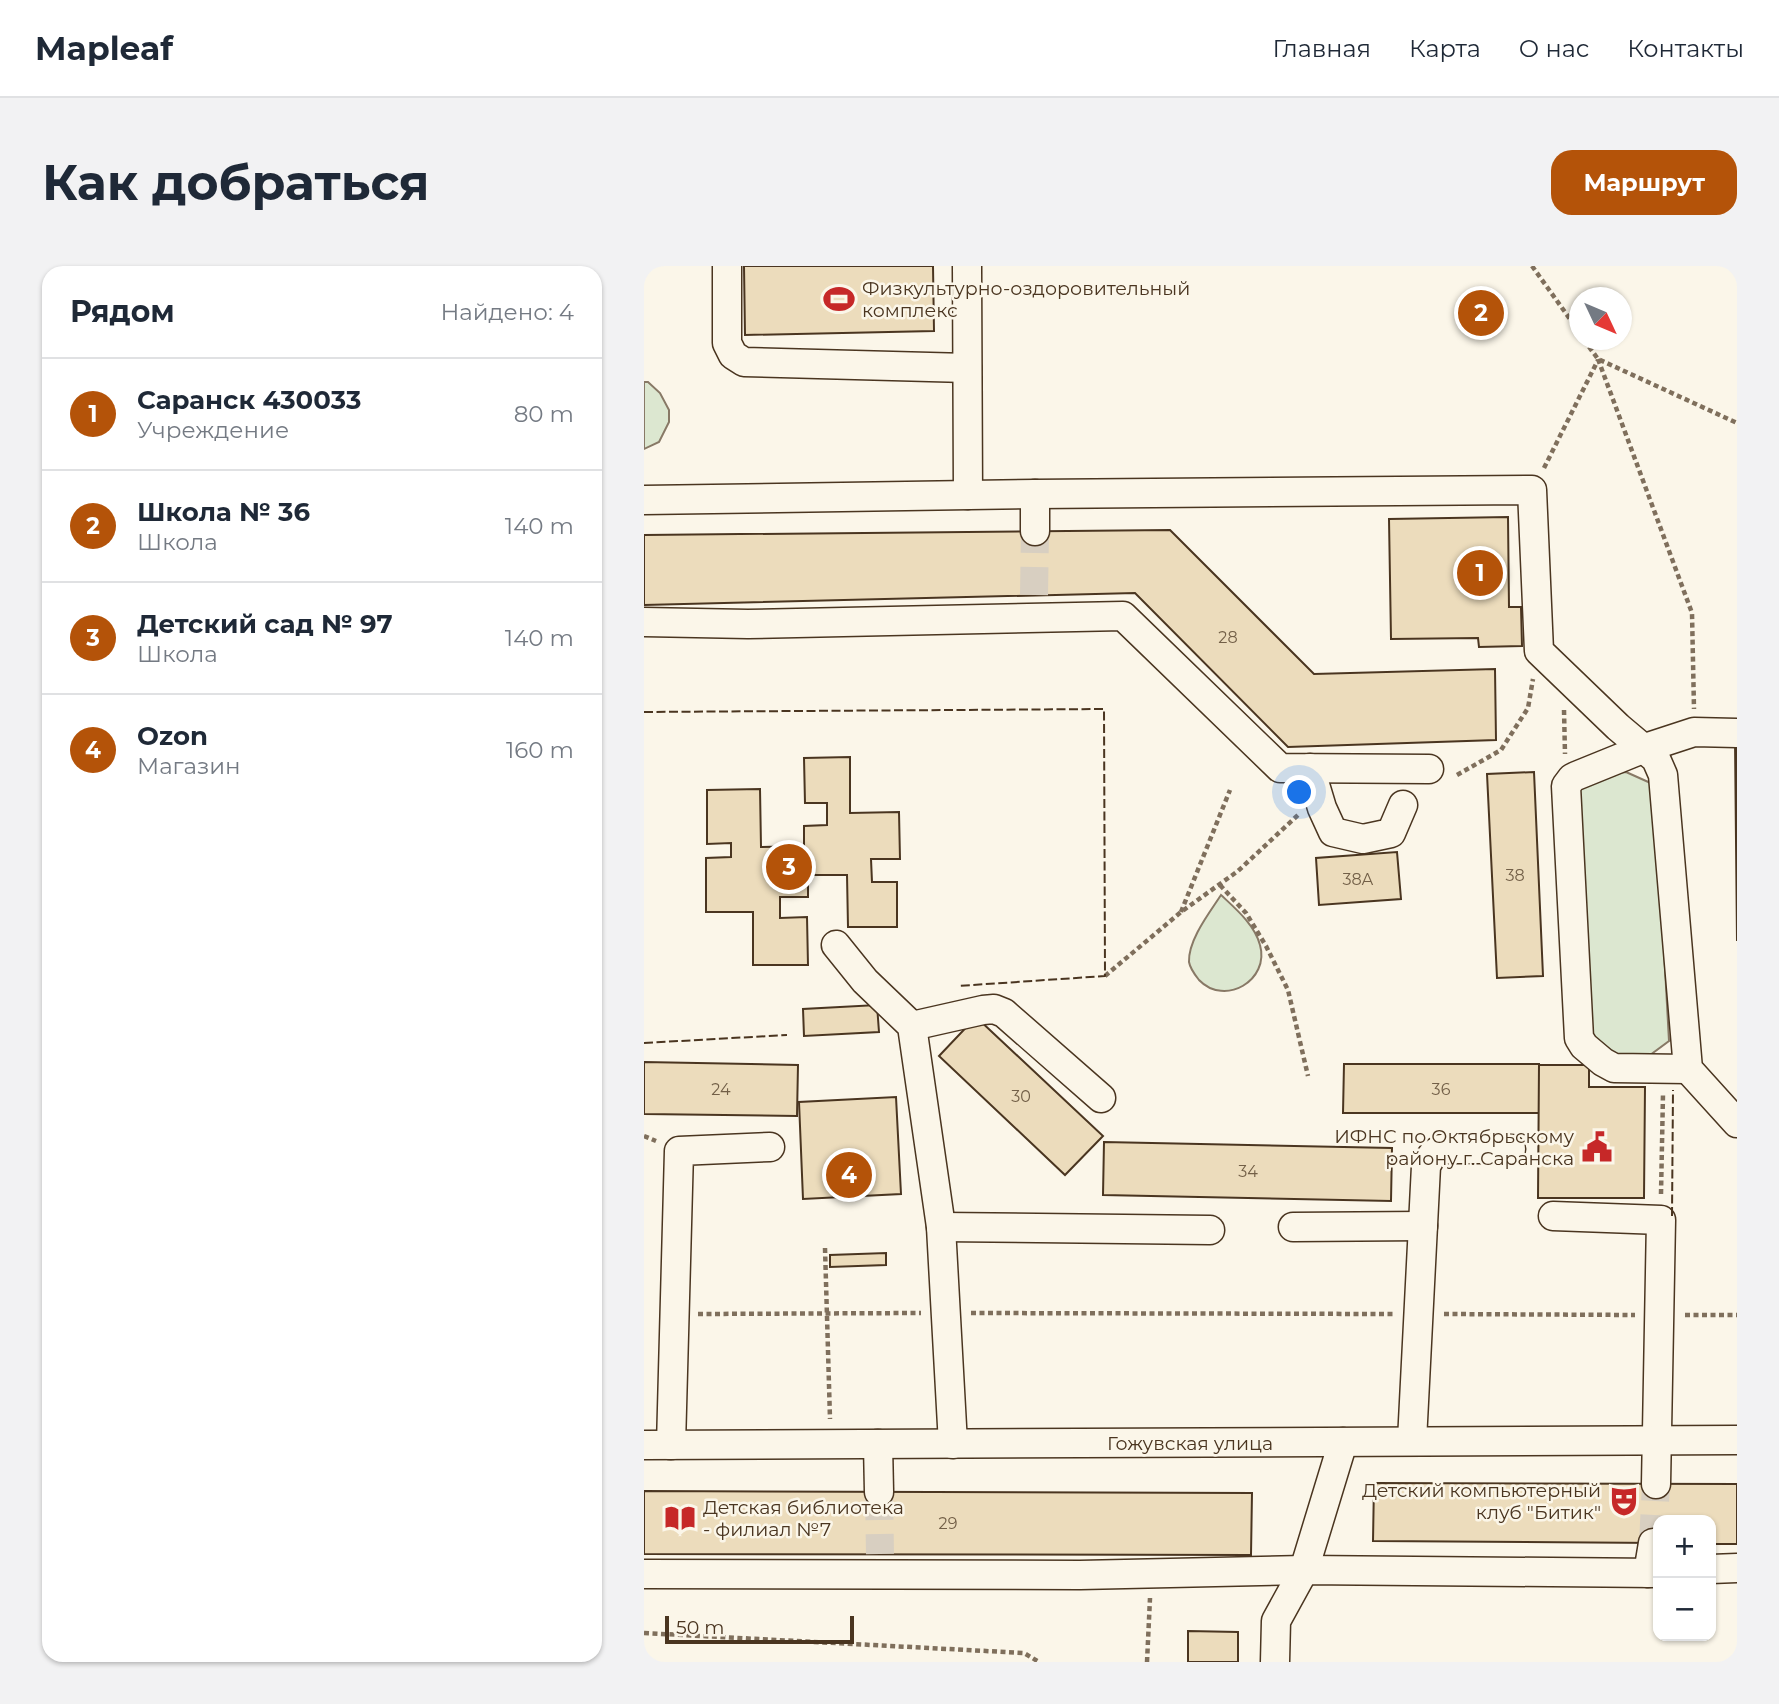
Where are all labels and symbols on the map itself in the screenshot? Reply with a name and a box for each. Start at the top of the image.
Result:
place label: Физкультурно-оздоровительный комплекс [862,277,1190,322]
sports icon: Физкультурно-оздоровительный комплекс [822,282,856,316]
pin: 2 [1458,287,1504,339]
north arrow [1569,287,1632,350]
pin: 1 [1457,547,1503,599]
house number: 28 [1218,628,1238,647]
your location [1282,775,1316,809]
pin: 3 [766,841,812,893]
house number: 38 [1505,866,1525,885]
house number: 38А [1342,870,1374,889]
house number: 24 [711,1080,731,1099]
house number: 36 [1432,1080,1451,1099]
house number: 30 [1011,1087,1031,1106]
place label: ИФНС по Октябрьскому району г. Саранска [1334,1125,1574,1170]
public building icon: ИФНС по Октябрьскому району г. Саранска [1580,1130,1614,1164]
pin: 4 [826,1149,872,1201]
house number: 34 [1238,1162,1258,1181]
street label: Гожувская улица [1107,1432,1273,1455]
place label: Детский компьютерный клуб "Битик" [1362,1479,1601,1524]
theatre icon: Детский компьютерный клуб "Битик" [1607,1484,1641,1518]
place label: Детская библиотека - филиал №7 [703,1496,904,1541]
library icon: Детская библиотека - филиал №7 [663,1501,697,1535]
house number: 29 [939,1514,957,1533]
scale bar [665,1613,854,1645]

